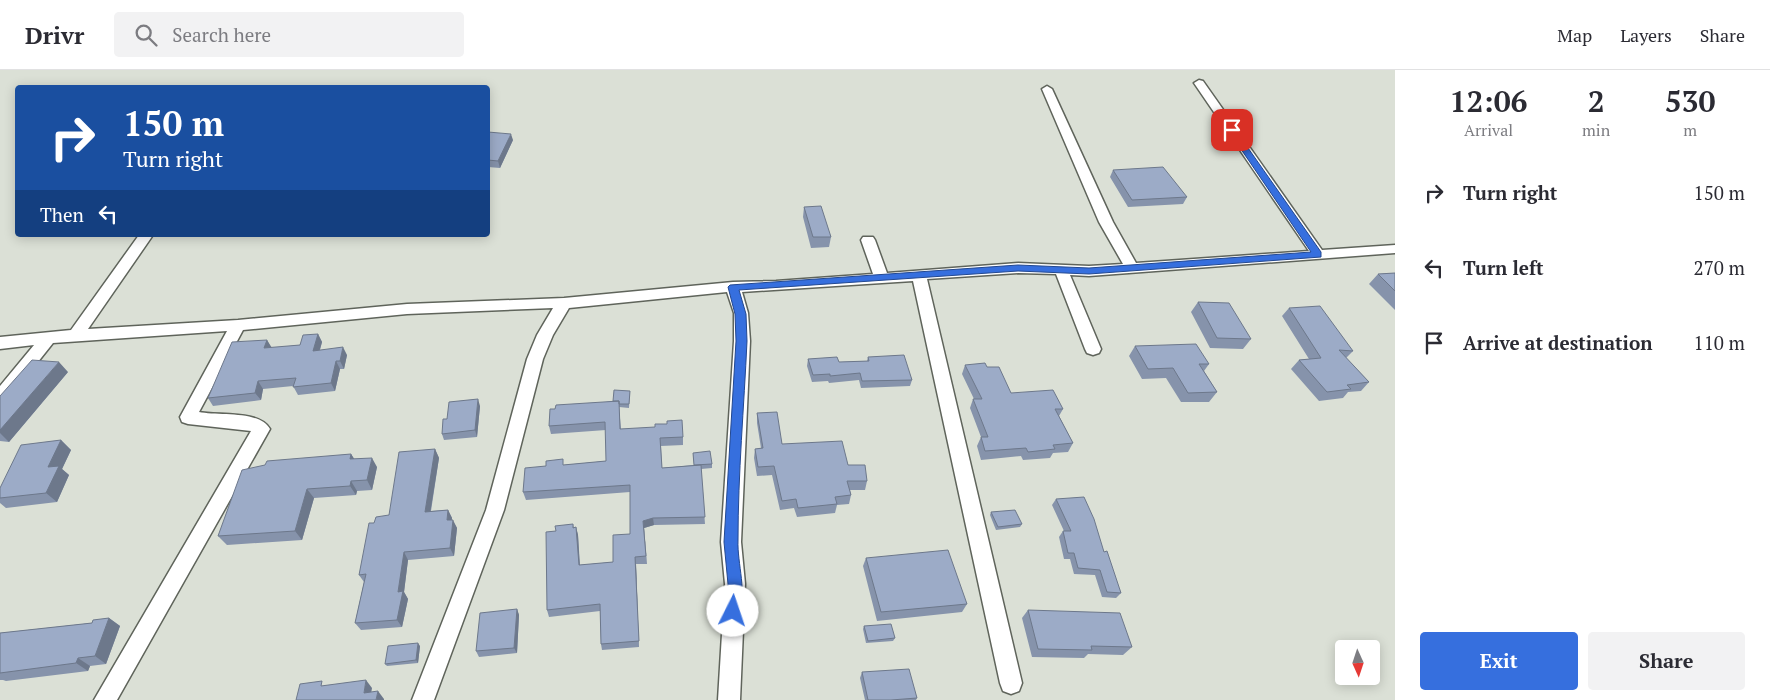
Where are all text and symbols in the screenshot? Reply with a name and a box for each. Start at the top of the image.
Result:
search box [114,12,464,57]
text: Drivr [25,19,84,51]
icon: search [132,21,160,49]
text: Search here [172,22,271,47]
text: Map [1557,23,1592,47]
text: Layers [1620,23,1672,47]
text: Share [1700,23,1745,47]
text: 12:06 [1449,81,1528,121]
text: 2 [1588,81,1605,121]
text: 530 [1665,81,1716,121]
text: 150 m [123,100,224,146]
icon: right [40,105,105,170]
pin [1211,109,1253,151]
icon: arrive [1218,116,1246,144]
text: Arrival [1464,119,1513,141]
text: min [1582,119,1610,141]
text: m [1683,119,1697,141]
text: Turn right [123,144,223,173]
icon: right [1420,179,1448,207]
text: Turn right [1463,180,1557,205]
text: 150 m [1694,180,1745,205]
icon: left [94,200,122,228]
text: Then [40,202,84,227]
icon: left [1420,254,1448,282]
text: Turn left [1463,255,1544,280]
text: 270 m [1694,255,1745,280]
icon: arrive [1420,329,1448,357]
text: Arrive at destination [1463,330,1652,355]
text: 110 m [1694,330,1745,355]
position arrow [706,584,758,636]
button: Exit [1420,632,1578,690]
button: Share [1588,632,1745,690]
north arrow [1335,640,1380,685]
map controls [1335,640,1380,685]

